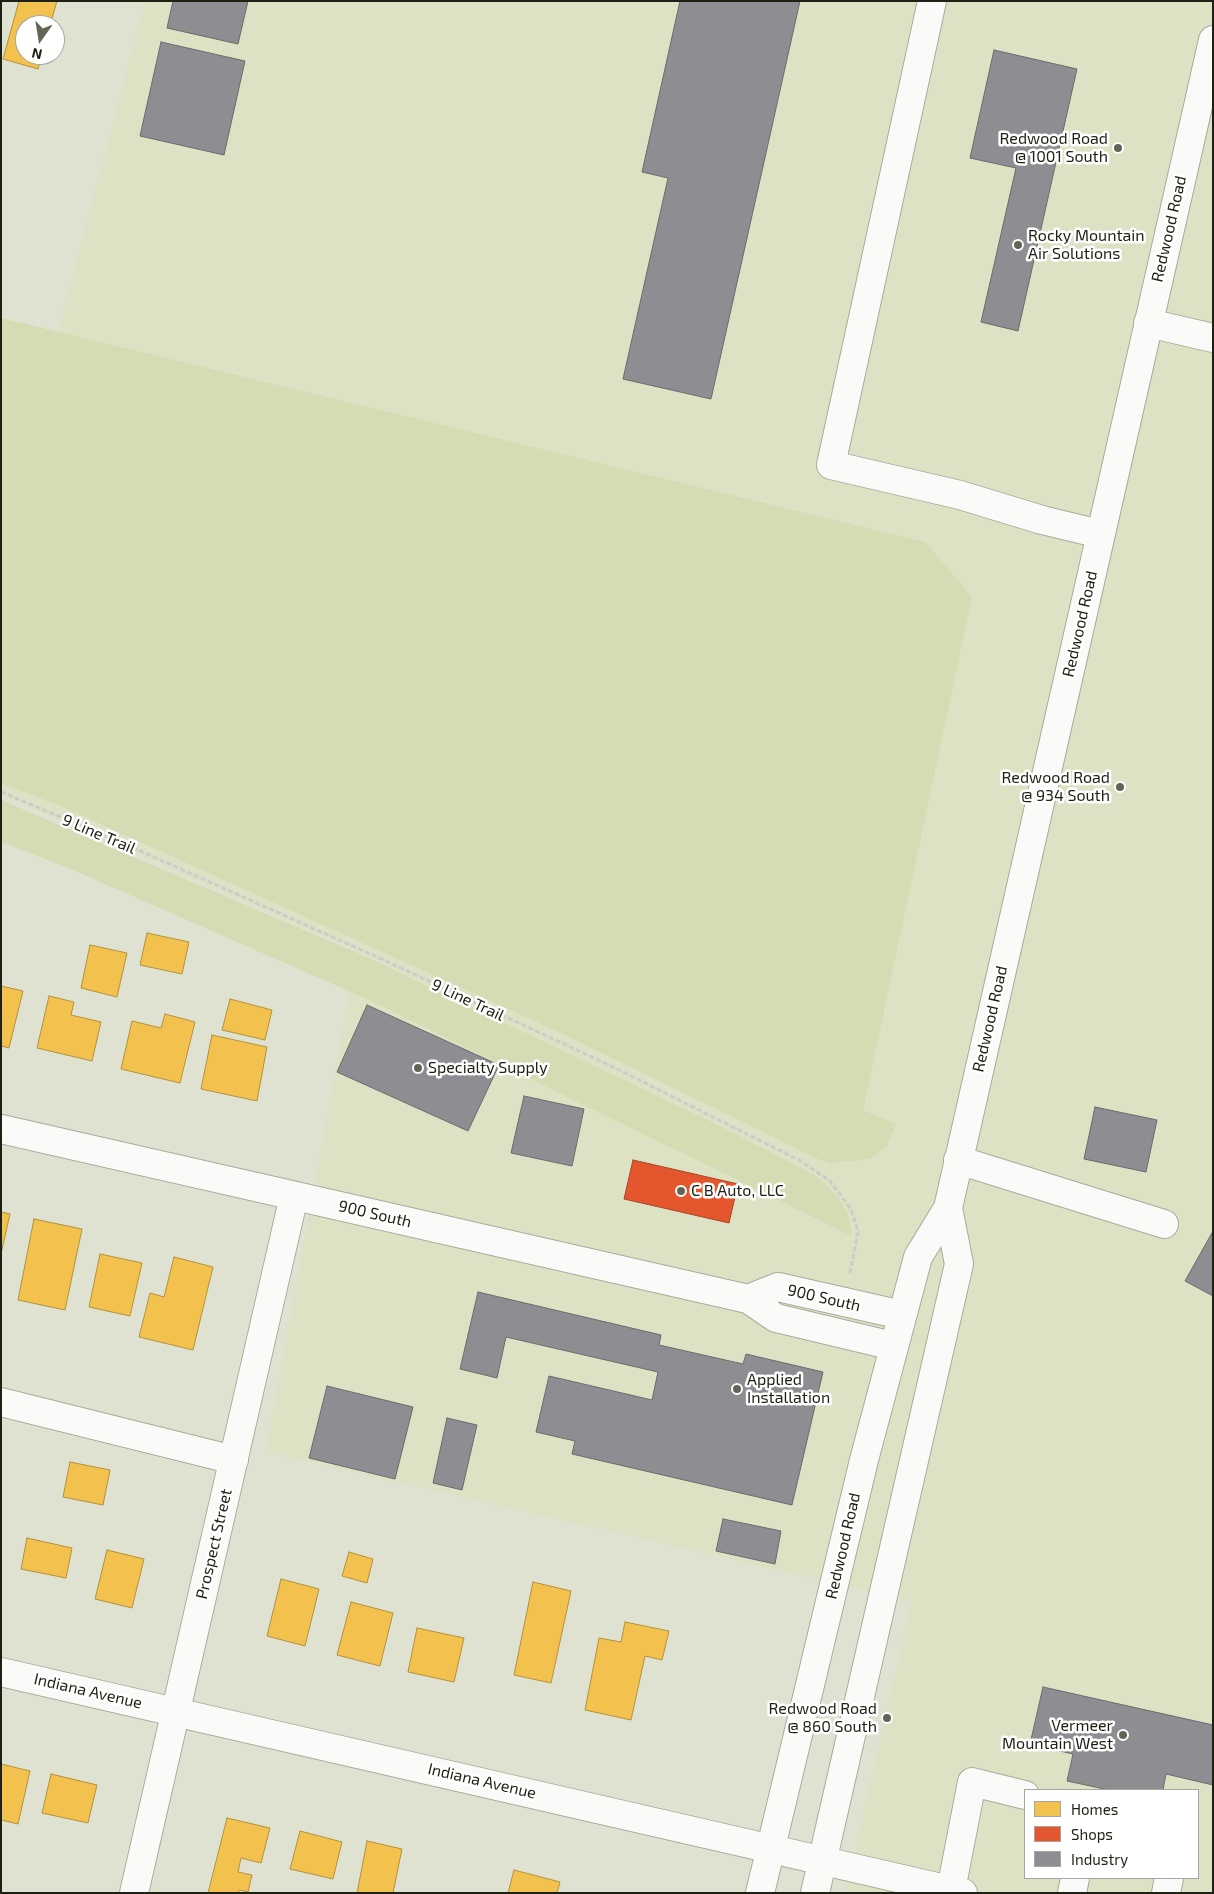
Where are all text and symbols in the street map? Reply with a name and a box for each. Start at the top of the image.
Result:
north arrow [15,15,65,65]
text: N [30,45,44,64]
place label: Redwood Road @ 1001 South [1000,129,1108,167]
marker: Redwood Road @ 1001 South [1112,142,1124,154]
street label: Redwood Road [1147,174,1191,284]
place label: Rocky Mountain Air Solutions [1028,226,1145,264]
marker: Rocky Mountain Air Solutions [1012,239,1024,251]
street label: Redwood Road [1058,569,1102,679]
place label: Redwood Road @ 934 South [1002,768,1110,806]
marker: Redwood Road @ 934 South [1114,781,1126,793]
street label: 9 Line Trail [59,810,139,858]
street label: Redwood Road [968,964,1012,1074]
street label: 9 Line Trail [429,975,507,1025]
place label: Specialty Supply [428,1058,548,1078]
marker: Specialty Supply [412,1062,424,1074]
place label: C B Auto, LLC [691,1181,784,1201]
marker: C B Auto, LLC [675,1185,687,1197]
street label: 900 South [337,1196,413,1232]
street label: 900 South [786,1280,862,1316]
place label: Applied Installation [747,1370,830,1408]
marker: Applied Installation [731,1383,743,1395]
street label: Prospect Street [192,1487,236,1601]
street label: Redwood Road [821,1491,865,1601]
street label: Indiana Avenue [32,1669,144,1713]
place label: Redwood Road @ 860 South [769,1699,877,1737]
marker: Redwood Road @ 860 South [881,1712,893,1724]
place label: Vermeer Mountain West [1002,1716,1113,1754]
marker: Vermeer Mountain West [1117,1729,1129,1741]
street label: Indiana Avenue [426,1759,538,1803]
legend [1024,1789,1199,1879]
text: Homes [1071,1800,1118,1818]
text: Shops [1071,1825,1113,1843]
text: Industry [1071,1850,1128,1868]

